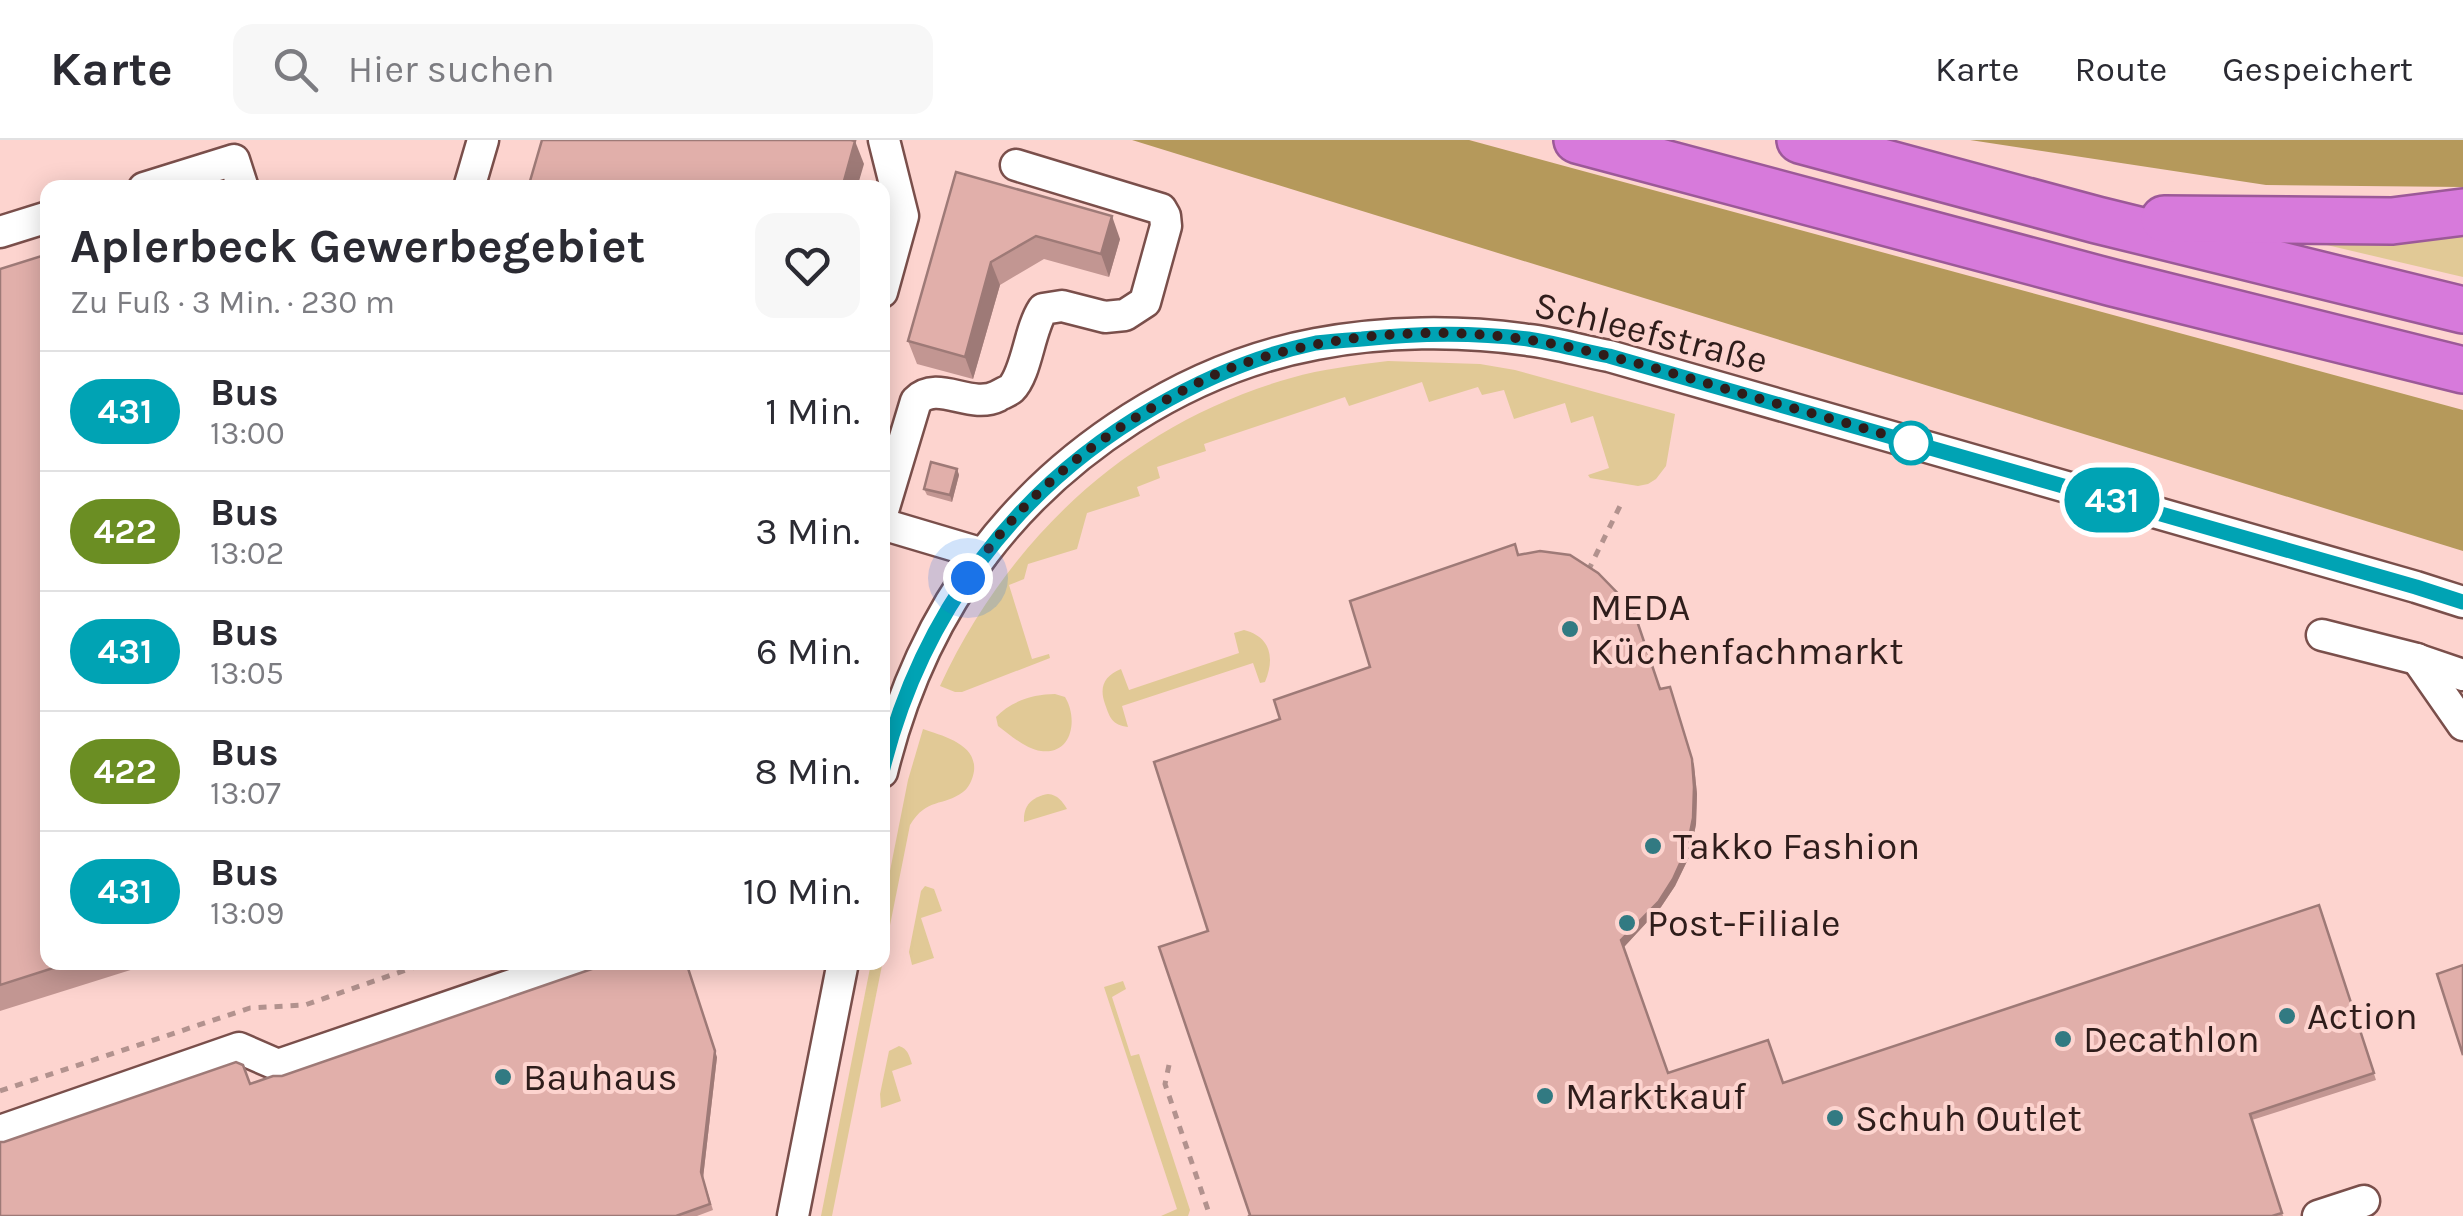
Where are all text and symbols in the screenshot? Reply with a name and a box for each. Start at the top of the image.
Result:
search box [233,24,933,114]
text: Karte [50,41,173,97]
icon: search [268,42,323,97]
text: Hier suchen [348,47,555,92]
text: Karte [1935,49,2019,90]
text: Route [2074,49,2167,90]
text: Gespeichert [2222,49,2413,90]
button: heart [755,213,860,318]
text: Aplerbeck Gewerbegebiet [70,218,646,274]
street label: Schleefstraße [1529,282,1772,383]
text: Zu Fuß · 3 Min. · 230 m [70,284,395,321]
text: Bus [210,370,279,415]
text: 1 Min. [765,389,860,434]
text: 431 [97,391,153,432]
text: 13:00 [210,415,285,452]
unlabelled marker [1890,422,1932,464]
line badge: 431 [2054,468,2170,532]
text: 431 [2084,480,2140,521]
text: Bus [210,490,279,535]
text: 3 Min. [755,509,860,554]
text: 422 [93,511,157,552]
text: 13:02 [210,535,284,572]
your location [943,553,993,603]
place label: MEDA Küchenfachmarkt [1590,585,1903,674]
text: Bus [210,610,279,655]
marker: MEDA Küchenfachmarkt [1559,618,1581,640]
text: 6 Min. [756,629,860,674]
text: 431 [97,631,153,672]
text: 13:05 [210,655,284,692]
text: Bus [210,730,279,775]
text: 8 Min. [754,749,860,794]
text: 422 [93,751,157,792]
text: 13:07 [210,775,281,812]
place label: Takko Fashion [1673,824,1920,869]
marker: Takko Fashion [1642,835,1664,857]
text: Bus [210,850,279,895]
text: 10 Min. [743,869,860,914]
text: 431 [97,871,153,912]
text: 13:09 [210,895,284,932]
place label: Post-Filiale [1647,901,1841,946]
marker: Post-Filiale [1616,912,1638,934]
place label: Action [2307,994,2418,1039]
marker: Action [2276,1005,2298,1027]
place label: Decathlon [2083,1017,2260,1062]
marker: Decathlon [2052,1028,2074,1050]
place label: Bauhaus [523,1055,677,1100]
marker: Bauhaus [492,1066,514,1088]
place label: Marktkauf [1565,1074,1747,1119]
marker: Marktkauf [1534,1085,1556,1107]
place label: Schuh Outlet [1855,1096,2082,1141]
marker: Schuh Outlet [1824,1107,1846,1129]

